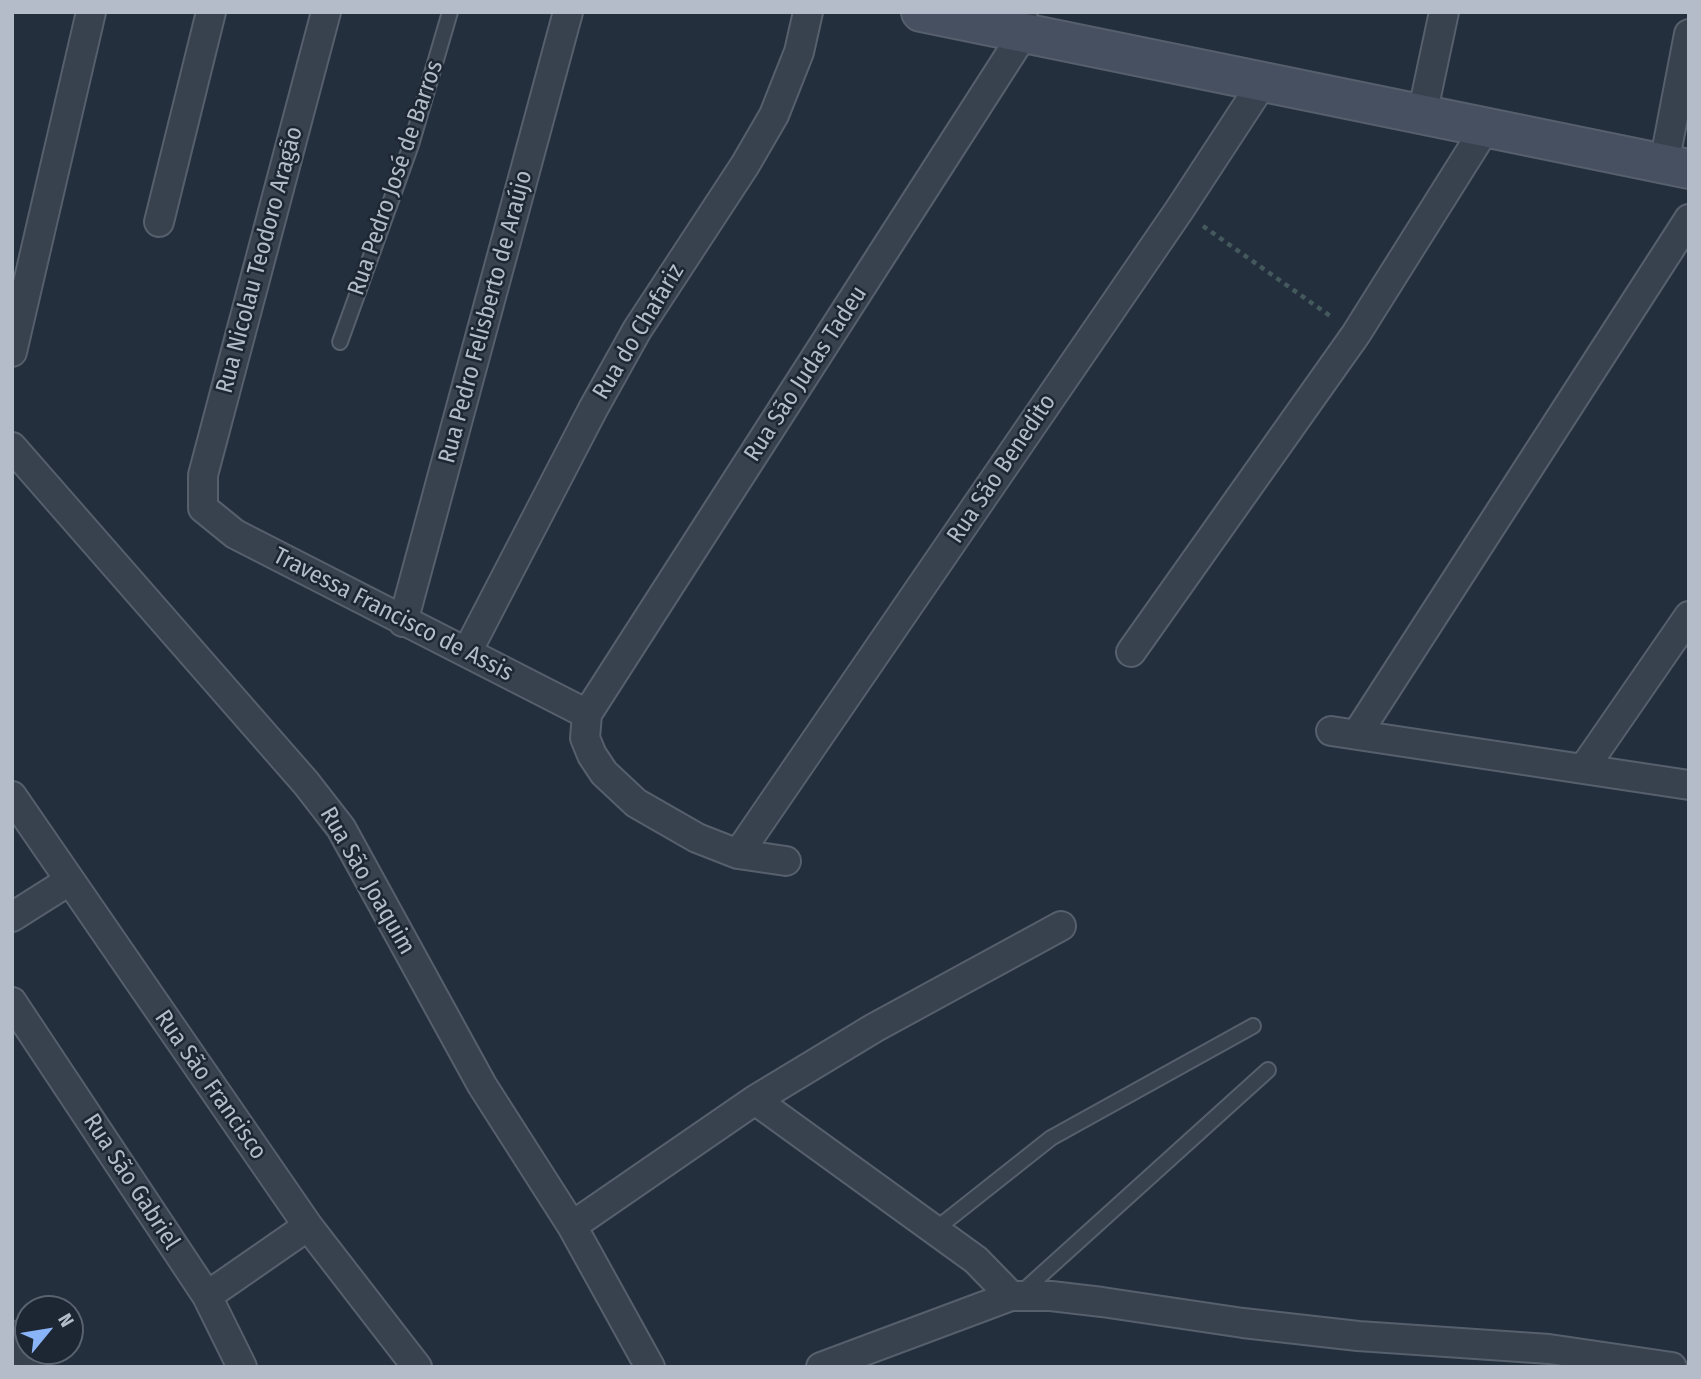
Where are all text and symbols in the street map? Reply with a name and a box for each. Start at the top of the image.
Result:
street label: Rua Pedro José de Barros [342,57,450,299]
street label: Rua Nicolau Teodoro Aragão [211,123,309,397]
street label: Rua Pedro Felisberto de Araújo [433,167,539,467]
street label: Rua do Chafariz [587,259,691,405]
street label: Rua São Judas Tadeu [739,281,873,467]
street label: Rua São Benedito [942,389,1062,549]
street label: Travessa Francisco de Assis [268,542,518,688]
street label: Rua São Joaquim [313,802,421,960]
street label: Rua São Francisco [148,1005,272,1165]
street label: Rua São Gabriel [76,1109,186,1255]
north arrow [14,1295,84,1365]
text: N [53,1310,79,1331]

